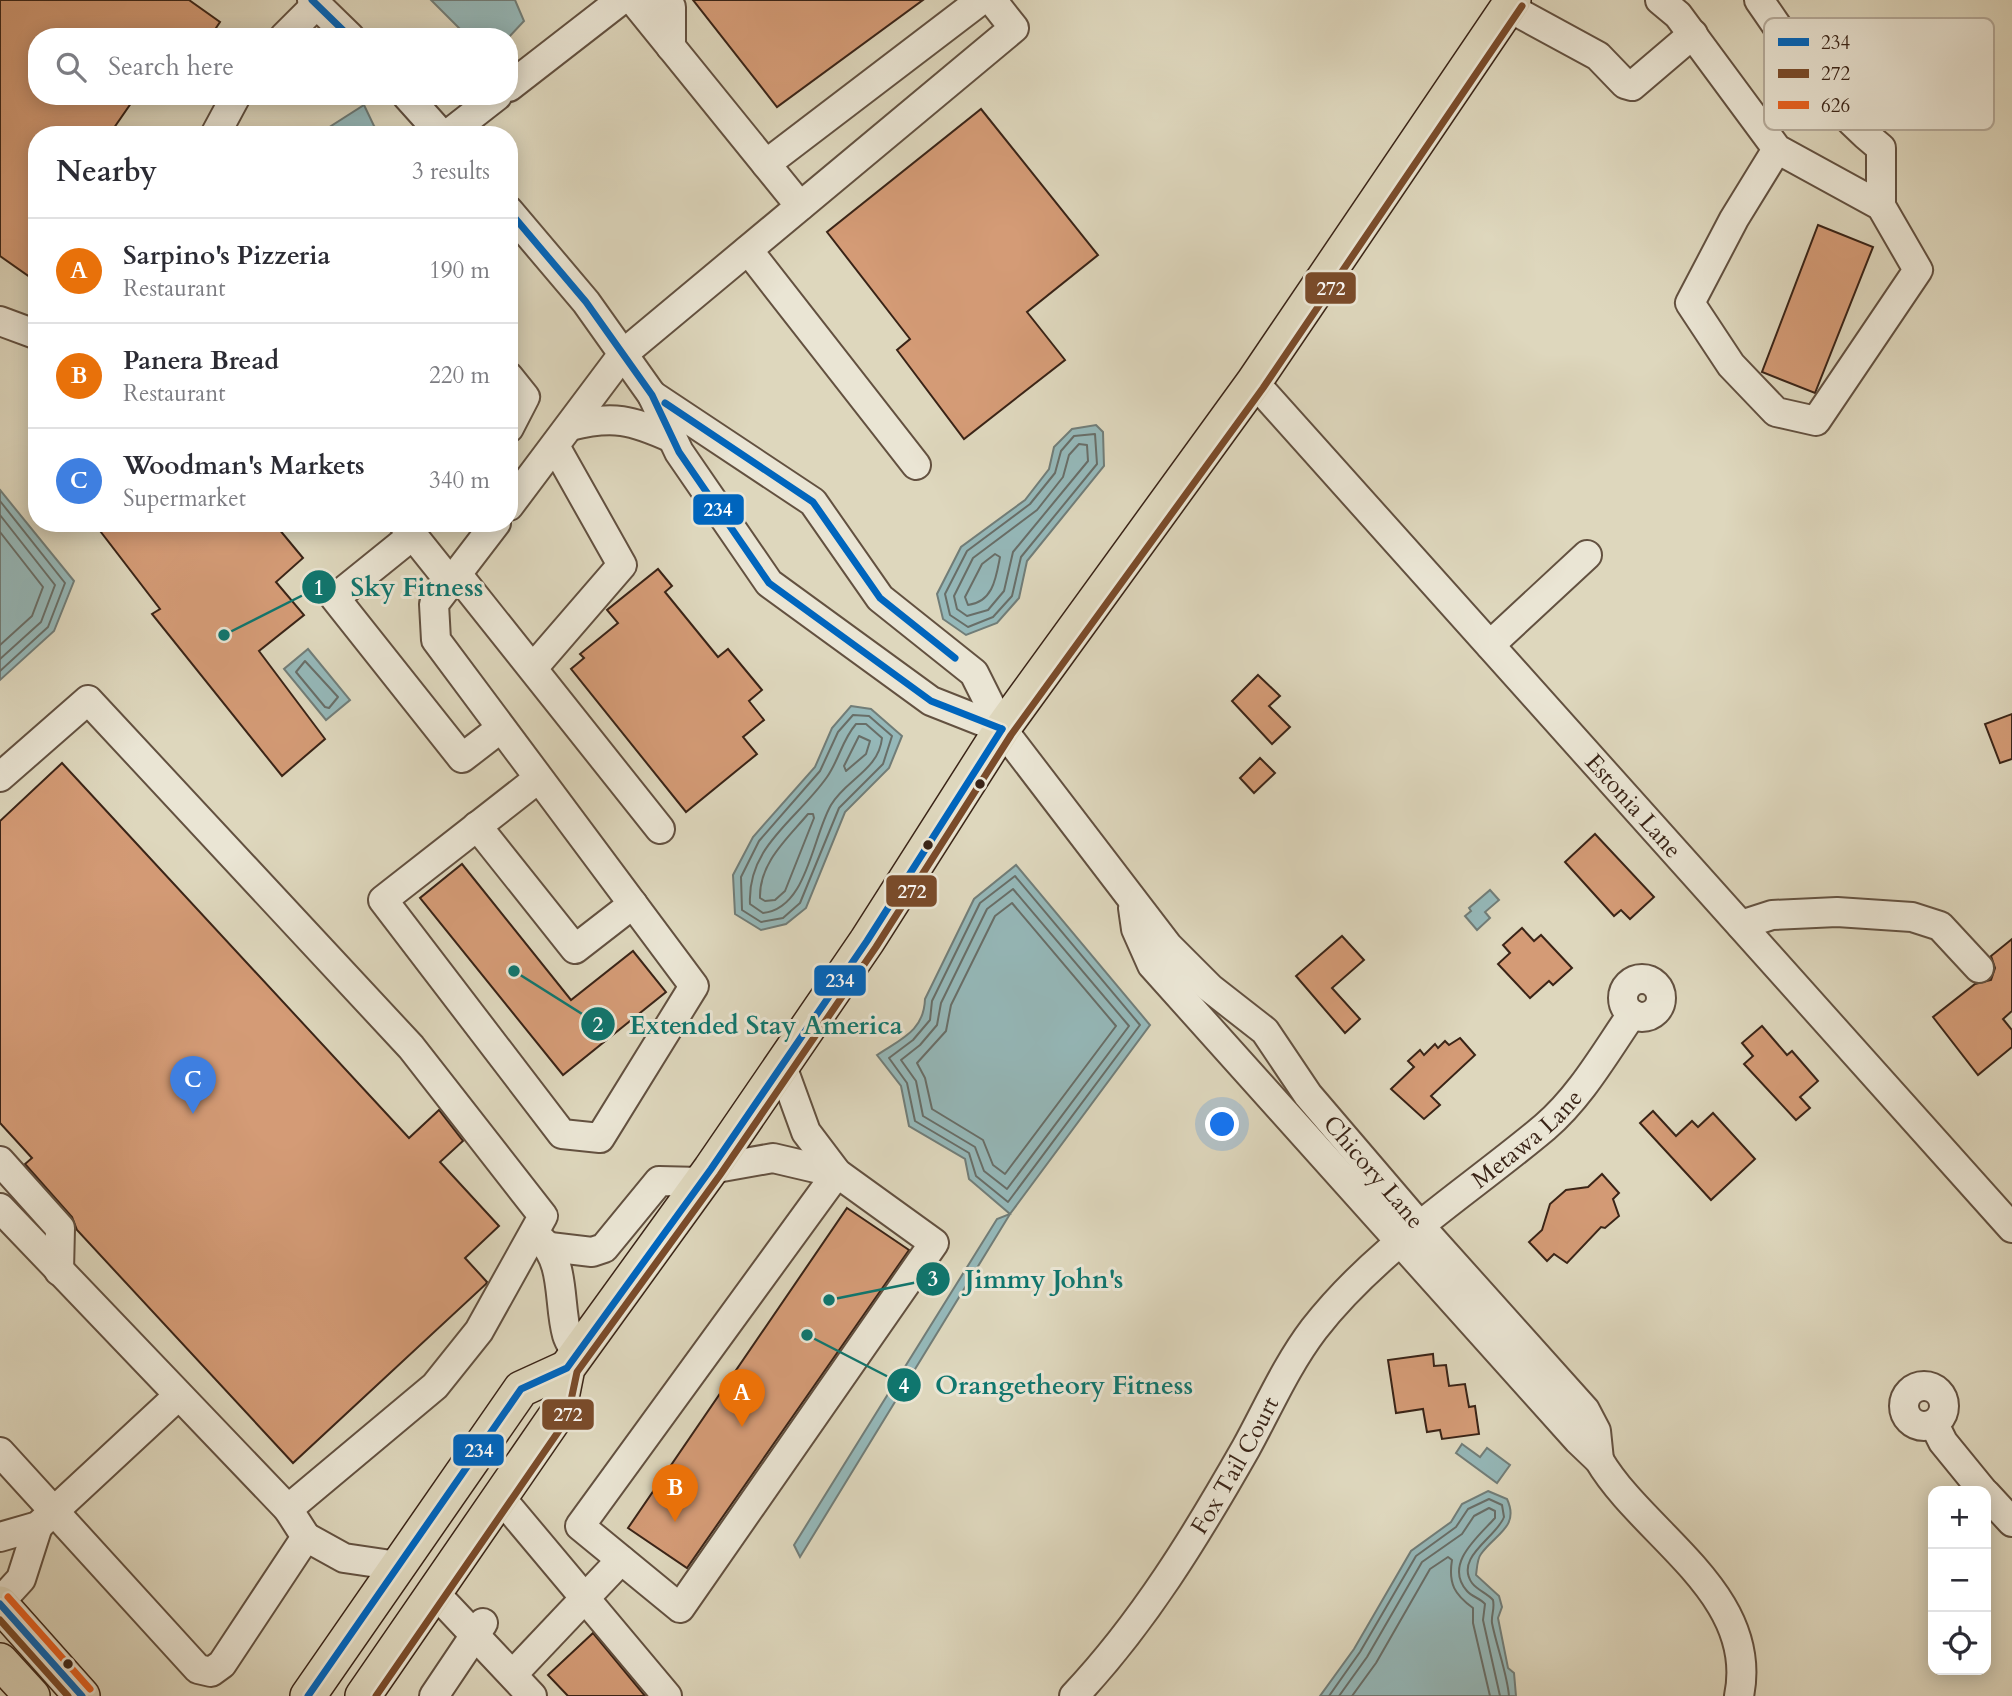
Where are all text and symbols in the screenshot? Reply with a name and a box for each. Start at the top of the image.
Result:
legend [1764,18,1994,130]
search box [28,28,518,105]
text: 234 [1821,30,1850,56]
icon: search [52,48,90,86]
text: Search here [108,49,234,84]
text: 272 [1821,61,1850,87]
text: 626 [1821,93,1850,119]
text: Nearby [56,151,157,192]
text: 3 results [412,156,490,187]
text: Sarpino's Pizzeria [123,238,330,273]
text: A [70,255,88,286]
text: 190 m [429,255,490,286]
line badge: 272 [1304,271,1357,305]
text: Restaurant [123,273,226,304]
text: 272 [1316,276,1346,302]
text: Panera Bread [123,343,279,378]
text: B [71,360,87,391]
text: 220 m [429,360,490,391]
text: Restaurant [123,378,226,409]
text: Woodman's Markets [123,448,365,483]
text: C [70,465,88,496]
text: 340 m [429,465,490,496]
text: Supermarket [123,483,246,514]
line badge: 234 [692,493,745,526]
text: 234 [703,497,733,523]
callout: Sky Fitness [301,564,497,611]
text: Sky Fitness [351,570,483,605]
text: 1 [314,574,324,603]
street label: Estonia Lane [1578,747,1689,866]
unlabelled marker [973,777,987,791]
unlabelled marker [921,838,935,852]
line badge: 272 [885,874,938,908]
text: 272 [897,879,927,905]
line badge: 234 [813,964,867,997]
text: 234 [825,968,855,994]
callout: Extended Stay America [580,1001,917,1048]
text: Extended Stay America [629,1008,903,1043]
text: 2 [593,1011,604,1040]
pin: C [170,1056,216,1114]
street label: Metawa Lane [1465,1083,1591,1196]
your location [1205,1107,1239,1141]
street label: Chicory Lane [1316,1108,1431,1236]
callout: Jimmy John's [916,1255,1137,1302]
text: Jimmy John's [961,1262,1123,1297]
text: 3 [928,1265,938,1294]
callout: Orangetheory Fitness [886,1362,1207,1409]
text: Orangetheory Fitness [935,1368,1193,1403]
pin: A [719,1369,765,1427]
text: 4 [899,1372,910,1401]
street label: Fox Tail Court [1183,1391,1287,1541]
line badge: 272 [541,1398,595,1431]
text: 272 [553,1402,583,1428]
line badge: 234 [452,1433,505,1467]
text: 234 [464,1438,494,1464]
pin: B [652,1464,698,1522]
map controls [1928,1486,1991,1675]
button: + [1928,1486,1991,1549]
button: − [1928,1549,1991,1612]
button: locate [1928,1612,1991,1675]
unlabelled marker [61,1657,75,1671]

